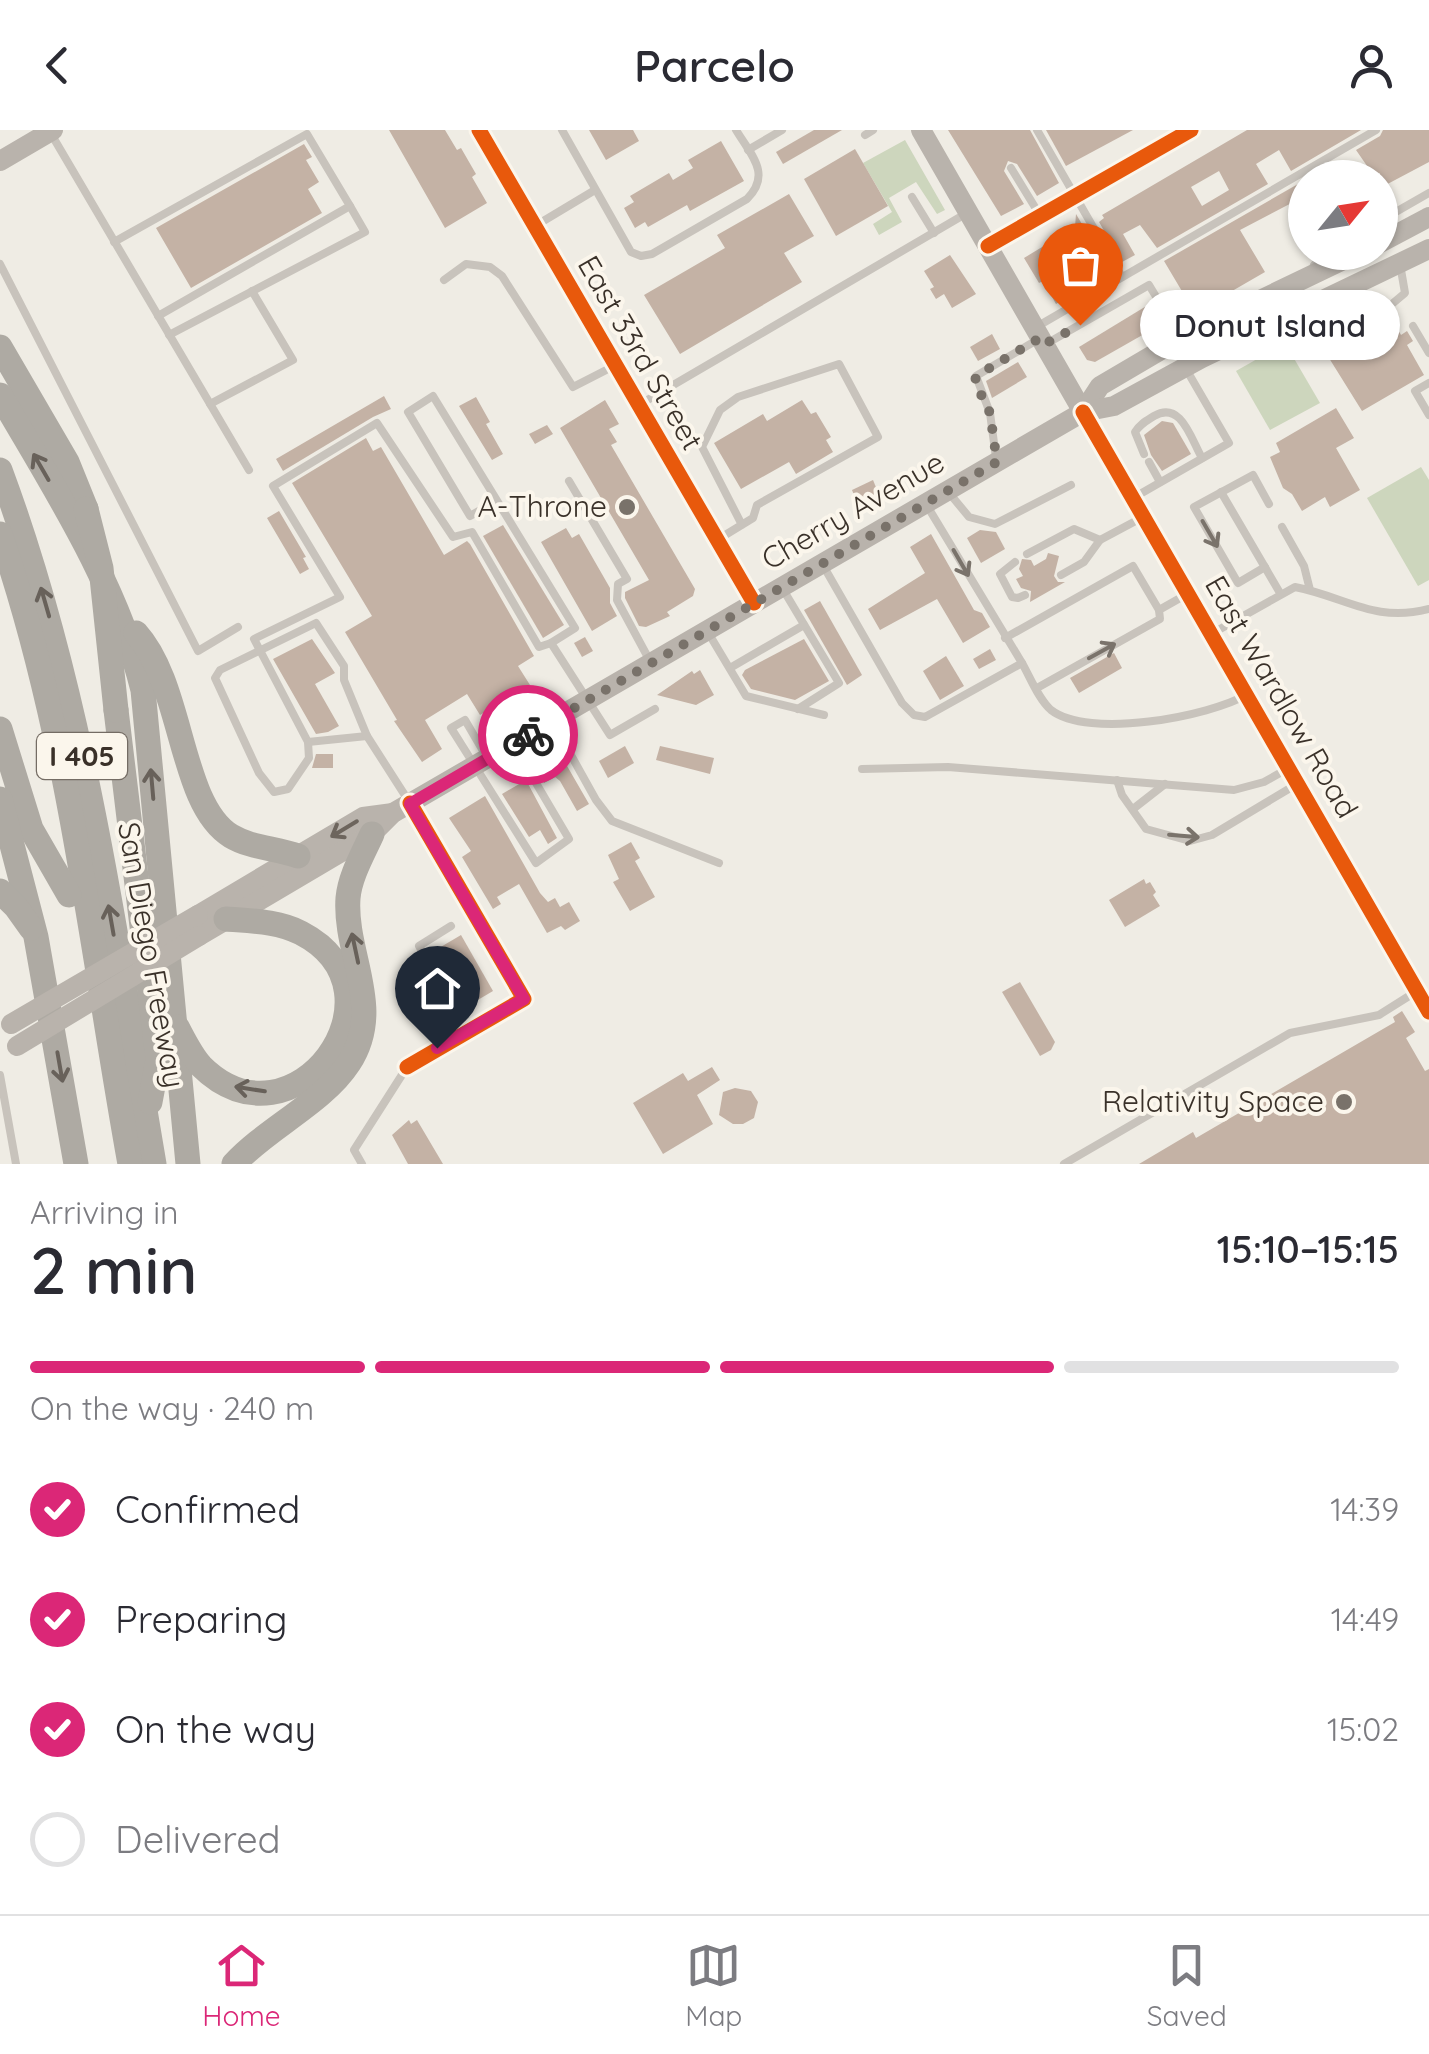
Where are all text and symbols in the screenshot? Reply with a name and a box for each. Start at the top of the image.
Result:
text: Parcelo [634,37,795,93]
icon: back [30,38,85,93]
icon: person [1344,38,1399,93]
north arrow [1288,160,1398,270]
map controls [1288,160,1398,270]
pin [1038,223,1123,326]
icon: bag [1053,238,1108,293]
street label: East 33rd Street [570,248,712,457]
callout: Donut Island [1140,290,1400,360]
text: Donut Island [1174,305,1366,345]
street label: Cherry Avenue [754,443,951,578]
one-way arrow [31,452,51,482]
place label: A-Throne [477,487,607,525]
marker: A-Throne [616,496,638,518]
one-way arrow [1200,519,1220,548]
one-way arrow [951,548,971,577]
street label: East Wardlow Road [1197,569,1367,824]
one-way arrow [35,587,53,618]
one-way arrow [1087,641,1116,661]
courier [478,685,578,785]
icon: bike [501,708,556,763]
road number: I 405 [37,733,127,779]
one-way arrow [143,768,162,801]
street label: San Diego Freeway [110,819,194,1091]
one-way arrow [330,819,359,839]
one-way arrow [1167,827,1200,846]
one-way arrow [101,904,120,937]
one-way arrow [345,933,363,965]
pin [395,946,480,1049]
icon: home [410,961,465,1016]
one-way arrow [51,1050,70,1083]
one-way arrow [234,1079,267,1097]
place label: Relativity Space [1102,1082,1324,1120]
marker: Relativity Space [1333,1091,1355,1113]
text: Arriving in [30,1192,179,1232]
text: 15:10–15:15 [1217,1225,1399,1273]
text: 2 min [30,1229,198,1310]
text: On the way · 240 m [30,1388,314,1428]
icon: check [30,1482,85,1537]
text: Confirmed [115,1485,300,1533]
text: 14:39 [1330,1489,1399,1529]
icon: check [30,1592,85,1647]
text: Preparing [115,1595,287,1643]
text: 14:49 [1331,1599,1399,1639]
icon: check [30,1702,85,1757]
text: On the way [115,1705,316,1753]
text: 15:02 [1327,1709,1399,1749]
text: Delivered [115,1815,281,1863]
tab: Home [202,1938,281,2033]
tab: Map [685,1938,742,2033]
tab: Saved [1147,1938,1227,2033]

